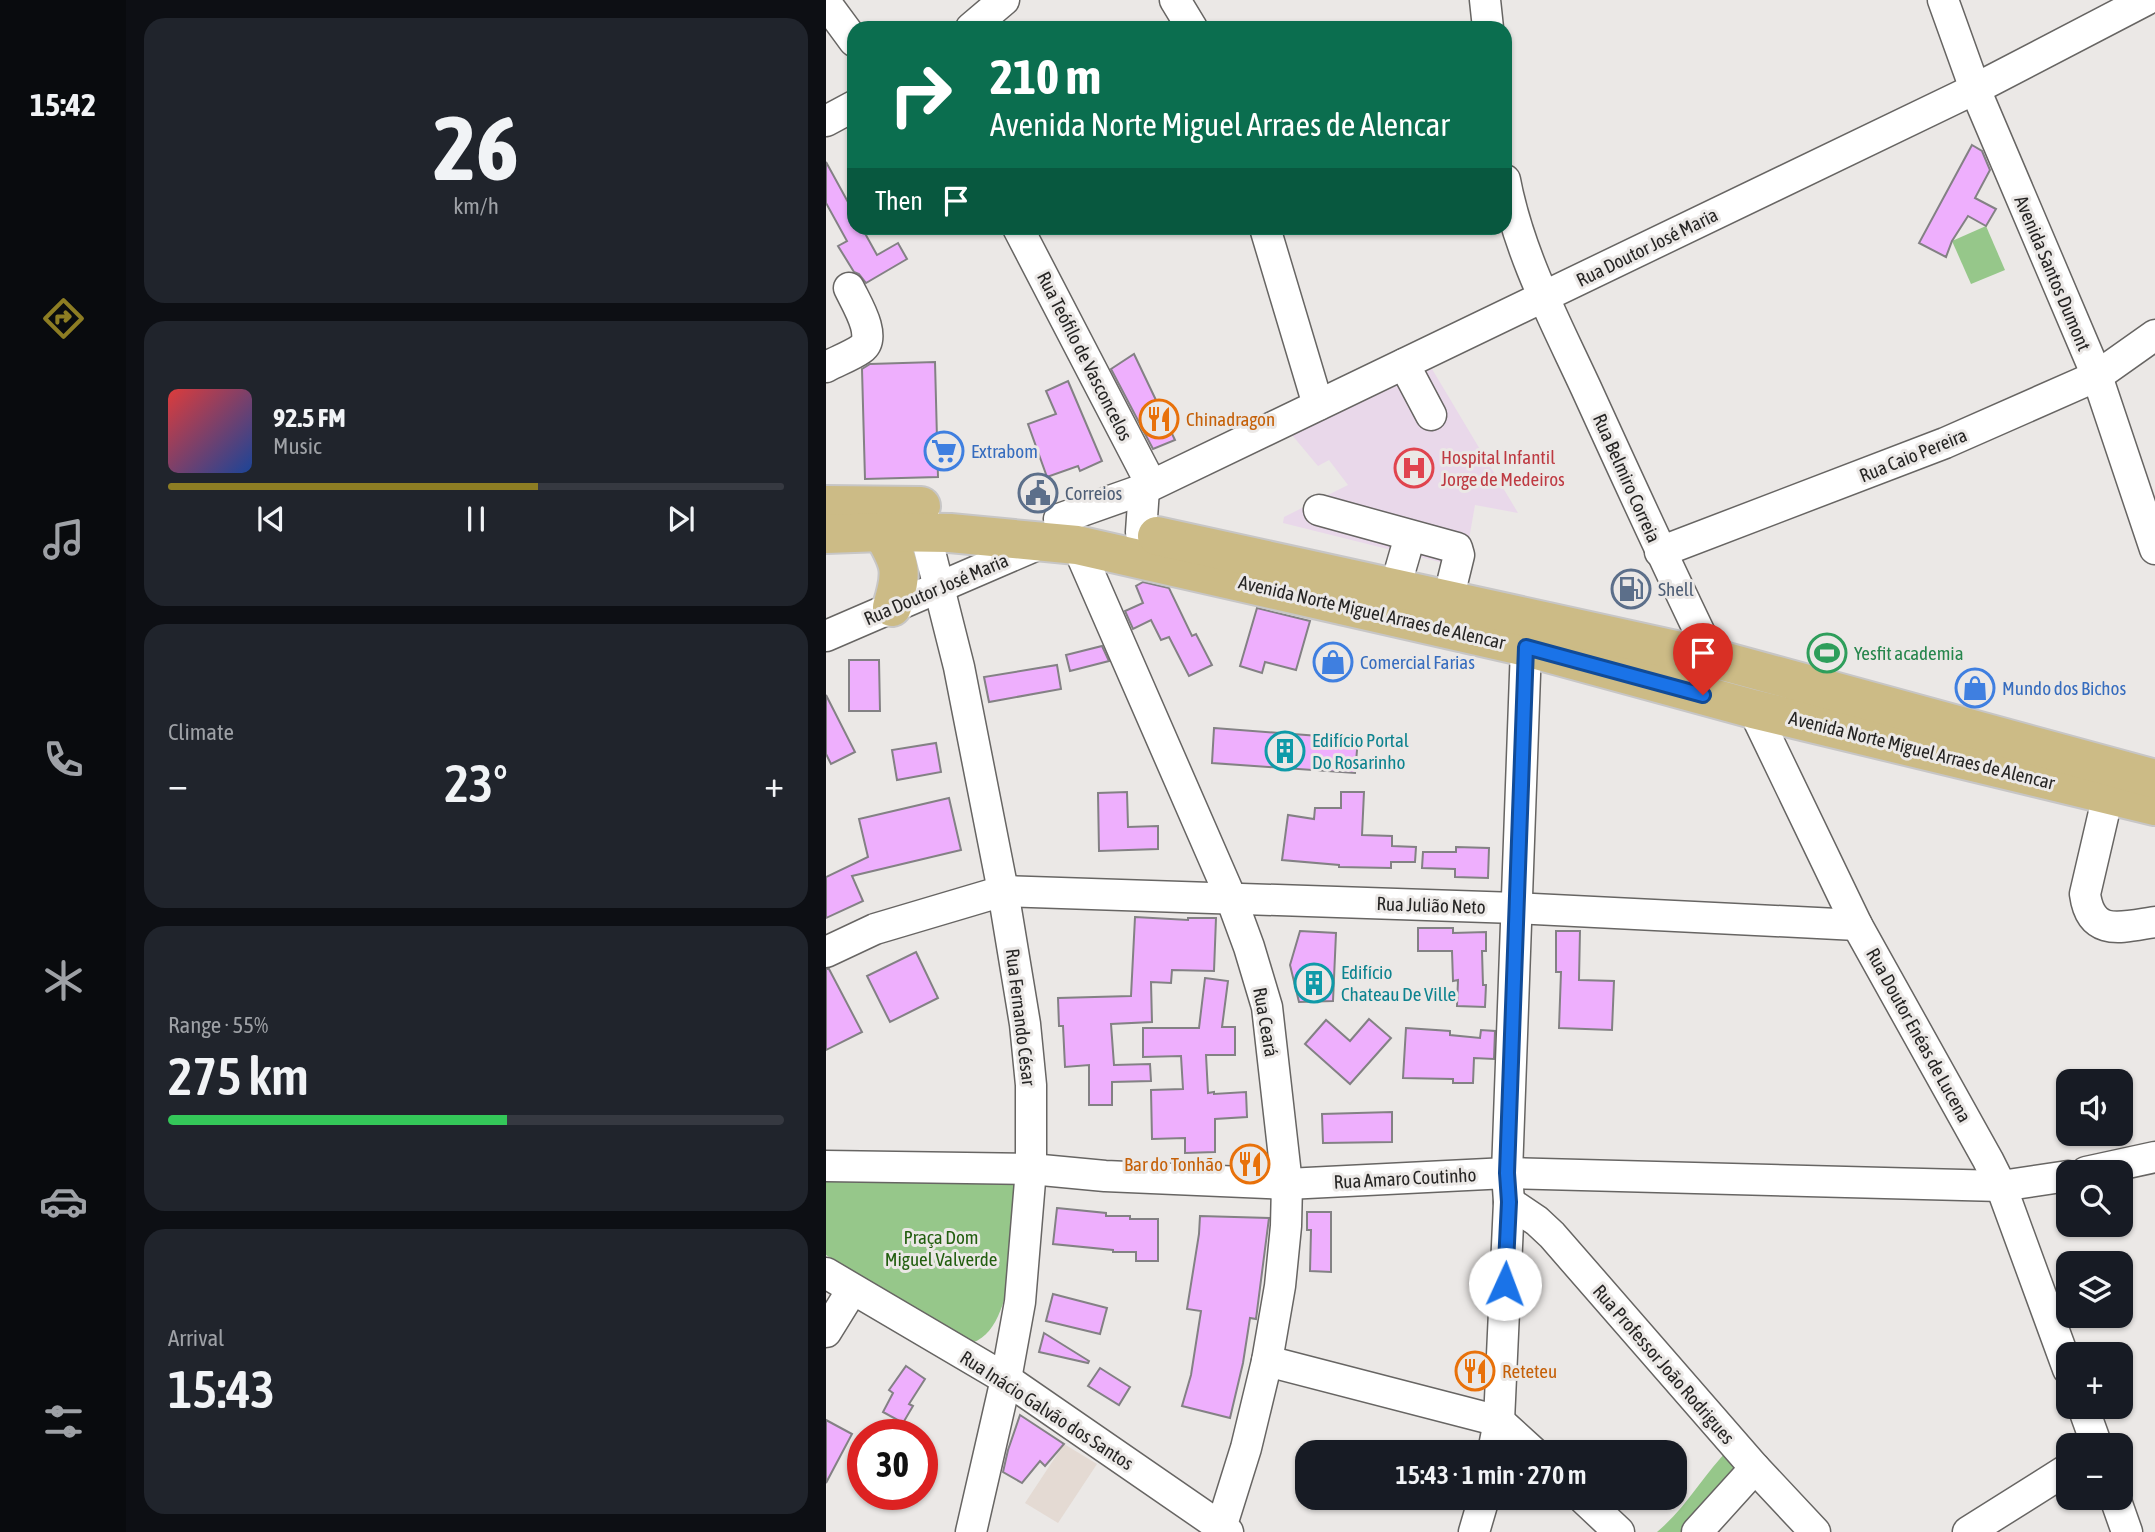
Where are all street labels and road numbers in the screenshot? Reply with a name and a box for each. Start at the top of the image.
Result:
street label: Avenida Santos Dumont [2010,192,2096,354]
street label: Rua Doutor José Maria [1573,203,1721,291]
street label: Rua Teófilo de Vasconcelos [1033,268,1137,444]
street label: Rua Belmiro Correia [1589,410,1665,546]
street label: Rua Caio Pereira [1856,423,1970,487]
street label: Rua Doutor José Maria [861,549,1011,629]
street label: Avenida Norte Miguel Arraes de Alencar [1237,571,1508,654]
street label: Avenida Norte Miguel Arraes de Alencar [1787,706,2057,794]
street label: Rua Julião Neto [1376,892,1486,918]
street label: Rua Doutor Enéas de Lucena [1862,944,1976,1126]
street label: Rua Fernando César [1002,947,1040,1087]
street label: Rua Ceará [1249,986,1283,1058]
street label: Rua Amaro Coutinho [1333,1163,1477,1193]
street label: Rua Professor João Rodrigues [1589,1280,1739,1448]
street label: Rua Inácio Galvão dos Santos [956,1346,1138,1474]

